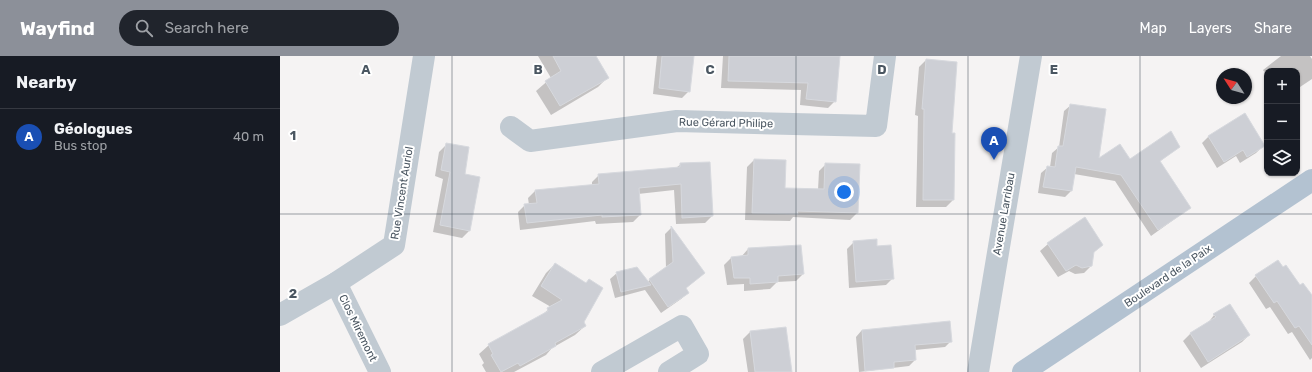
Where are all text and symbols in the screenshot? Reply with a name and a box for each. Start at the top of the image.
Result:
search box [119,10,399,46]
text: Wayfind [20,17,95,40]
icon: search [133,17,155,39]
text: Search here [165,19,249,37]
text: Map [1140,20,1167,37]
text: Layers [1189,20,1232,37]
text: Share [1254,20,1292,37]
text: A [361,62,371,77]
text: B [533,62,543,77]
text: C [705,62,715,77]
text: D [877,62,887,77]
text: E [1050,62,1058,77]
north arrow [1216,68,1252,104]
map controls [1264,68,1300,176]
button: + [1264,68,1300,104]
text: Nearby [16,72,77,92]
button: − [1264,104,1300,140]
street label: Rue Gérard Philipe [679,116,773,130]
text: Géologues [54,120,133,138]
pin: A [981,127,1007,160]
text: 1 [290,128,296,143]
text: A [24,129,34,144]
text: 40 m [233,129,264,144]
text: Bus stop [54,138,107,153]
button: layers [1264,140,1300,176]
street label: Rue Vincent Auriol [388,145,416,241]
street label: Avenue Larribau [990,172,1018,256]
your location [834,182,854,202]
street label: Boulevard de la Paix [1122,242,1214,310]
text: 2 [289,286,297,301]
street label: Clos Miremont [336,292,380,364]

